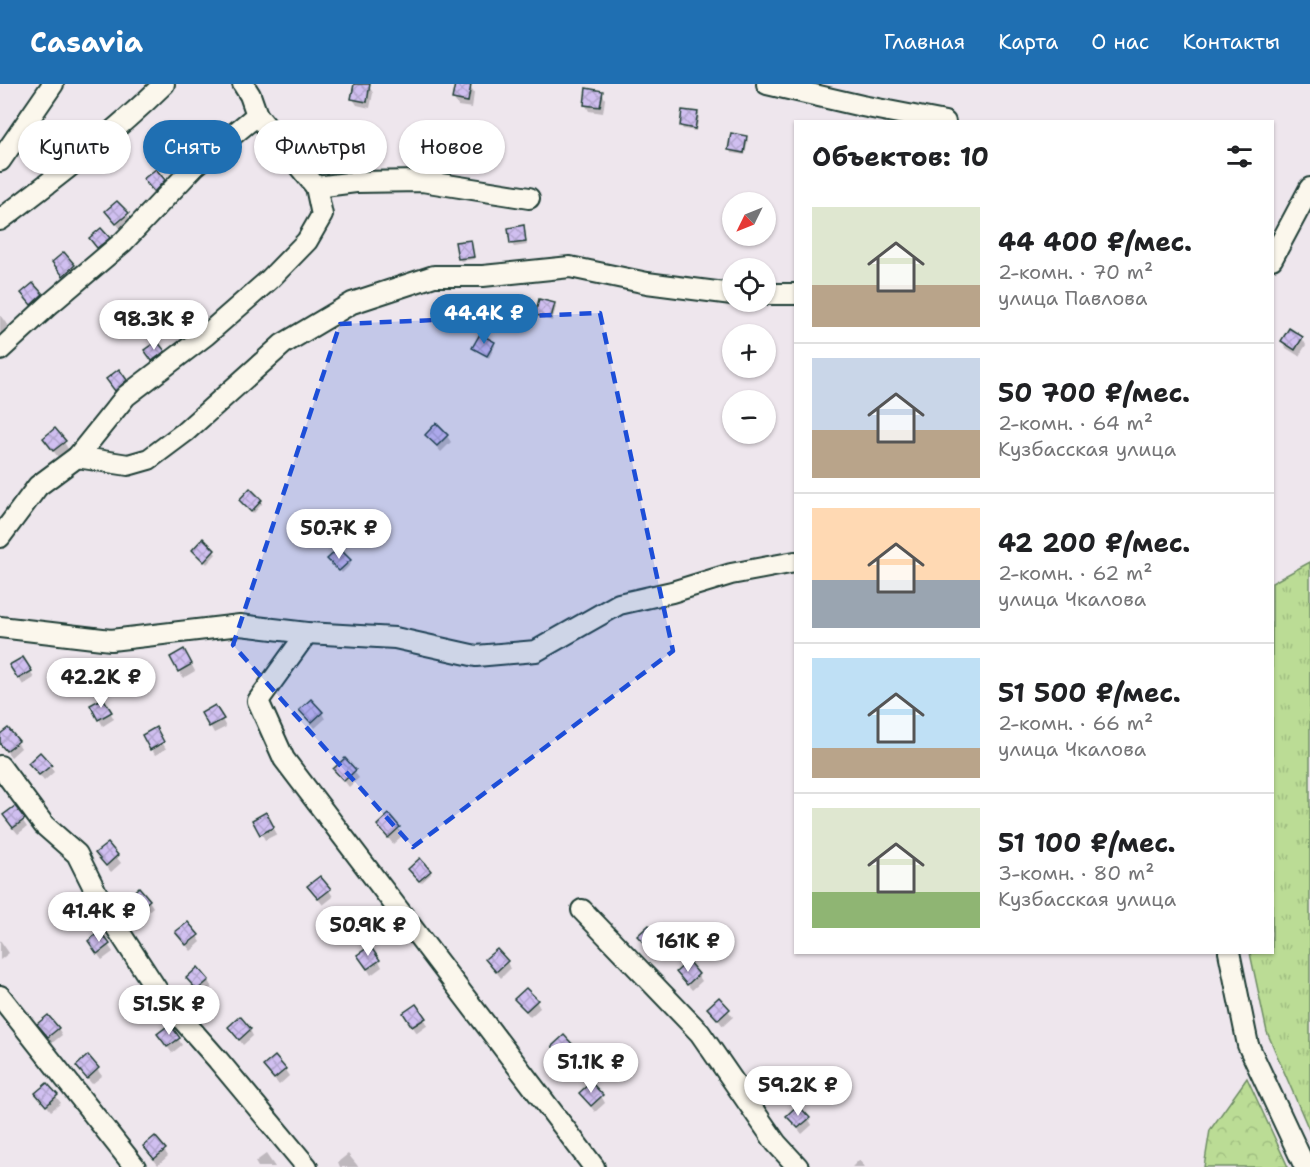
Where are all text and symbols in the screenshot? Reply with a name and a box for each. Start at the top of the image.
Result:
text: Casavia [30,23,143,61]
text: Главная [884,28,965,56]
text: Карта [998,28,1058,56]
text: О нас [1091,28,1149,56]
text: Контакты [1182,28,1280,56]
chip: Купить [18,120,131,174]
chip: Снять [143,120,242,174]
chip: Фильтры [254,120,387,174]
chip: Новое [399,120,505,174]
text: Объектов: 10 [812,139,989,174]
icon: filters [1223,140,1256,173]
north arrow [722,192,776,246]
map controls [722,192,776,444]
text: 44 400 ₽/мес. [998,224,1192,259]
icon: home [860,231,932,303]
button: locate [722,258,776,312]
text: 2-комн. · 70 m² [998,259,1153,285]
text: улица Павлова [998,285,1147,311]
pin: 44.4K ₽ [429,294,539,345]
pin: 98.3K ₽ [99,300,209,351]
text: 44.4K ₽ [444,300,524,326]
text: 98.3K ₽ [113,306,195,332]
button: + [722,324,776,378]
text: 50 700 ₽/мес. [998,375,1190,410]
icon: home [860,382,932,454]
button: − [722,390,776,444]
text: 2-комн. · 64 m² [998,410,1153,436]
text: Кузбасская улица [998,436,1176,462]
pin: 50.7K ₽ [284,509,394,560]
text: 50.7K ₽ [300,515,378,541]
text: 42 200 ₽/мес. [998,525,1190,560]
icon: home [860,532,932,604]
text: 2-комн. · 62 m² [998,560,1152,586]
text: улица Чкалова [998,586,1146,612]
pin: 42.2K ₽ [46,658,156,709]
text: 42.2K ₽ [61,664,141,690]
text: 51 500 ₽/мес. [998,675,1181,710]
icon: home [860,682,932,754]
text: 2-комн. · 66 m² [998,710,1153,736]
text: улица Чкалова [998,736,1146,762]
text: 51 100 ₽/мес. [998,825,1176,860]
icon: home [860,832,932,904]
text: 3-комн. · 80 m² [998,860,1154,886]
text: Кузбасская улица [998,886,1176,912]
pin: 41.4K ₽ [44,892,154,943]
text: 41.4K ₽ [62,898,136,924]
pin: 50.9K ₽ [313,906,423,957]
text: 50.9K ₽ [330,912,406,938]
pin: 161K ₽ [639,922,737,973]
text: 161K ₽ [656,928,720,954]
pin: 51.5K ₽ [114,985,224,1036]
text: 51.5K ₽ [133,991,205,1017]
pin: 51.1K ₽ [536,1043,646,1094]
text: 51.1K ₽ [557,1049,625,1075]
pin: 59.2K ₽ [743,1066,853,1117]
text: 59.2K ₽ [758,1072,838,1098]

